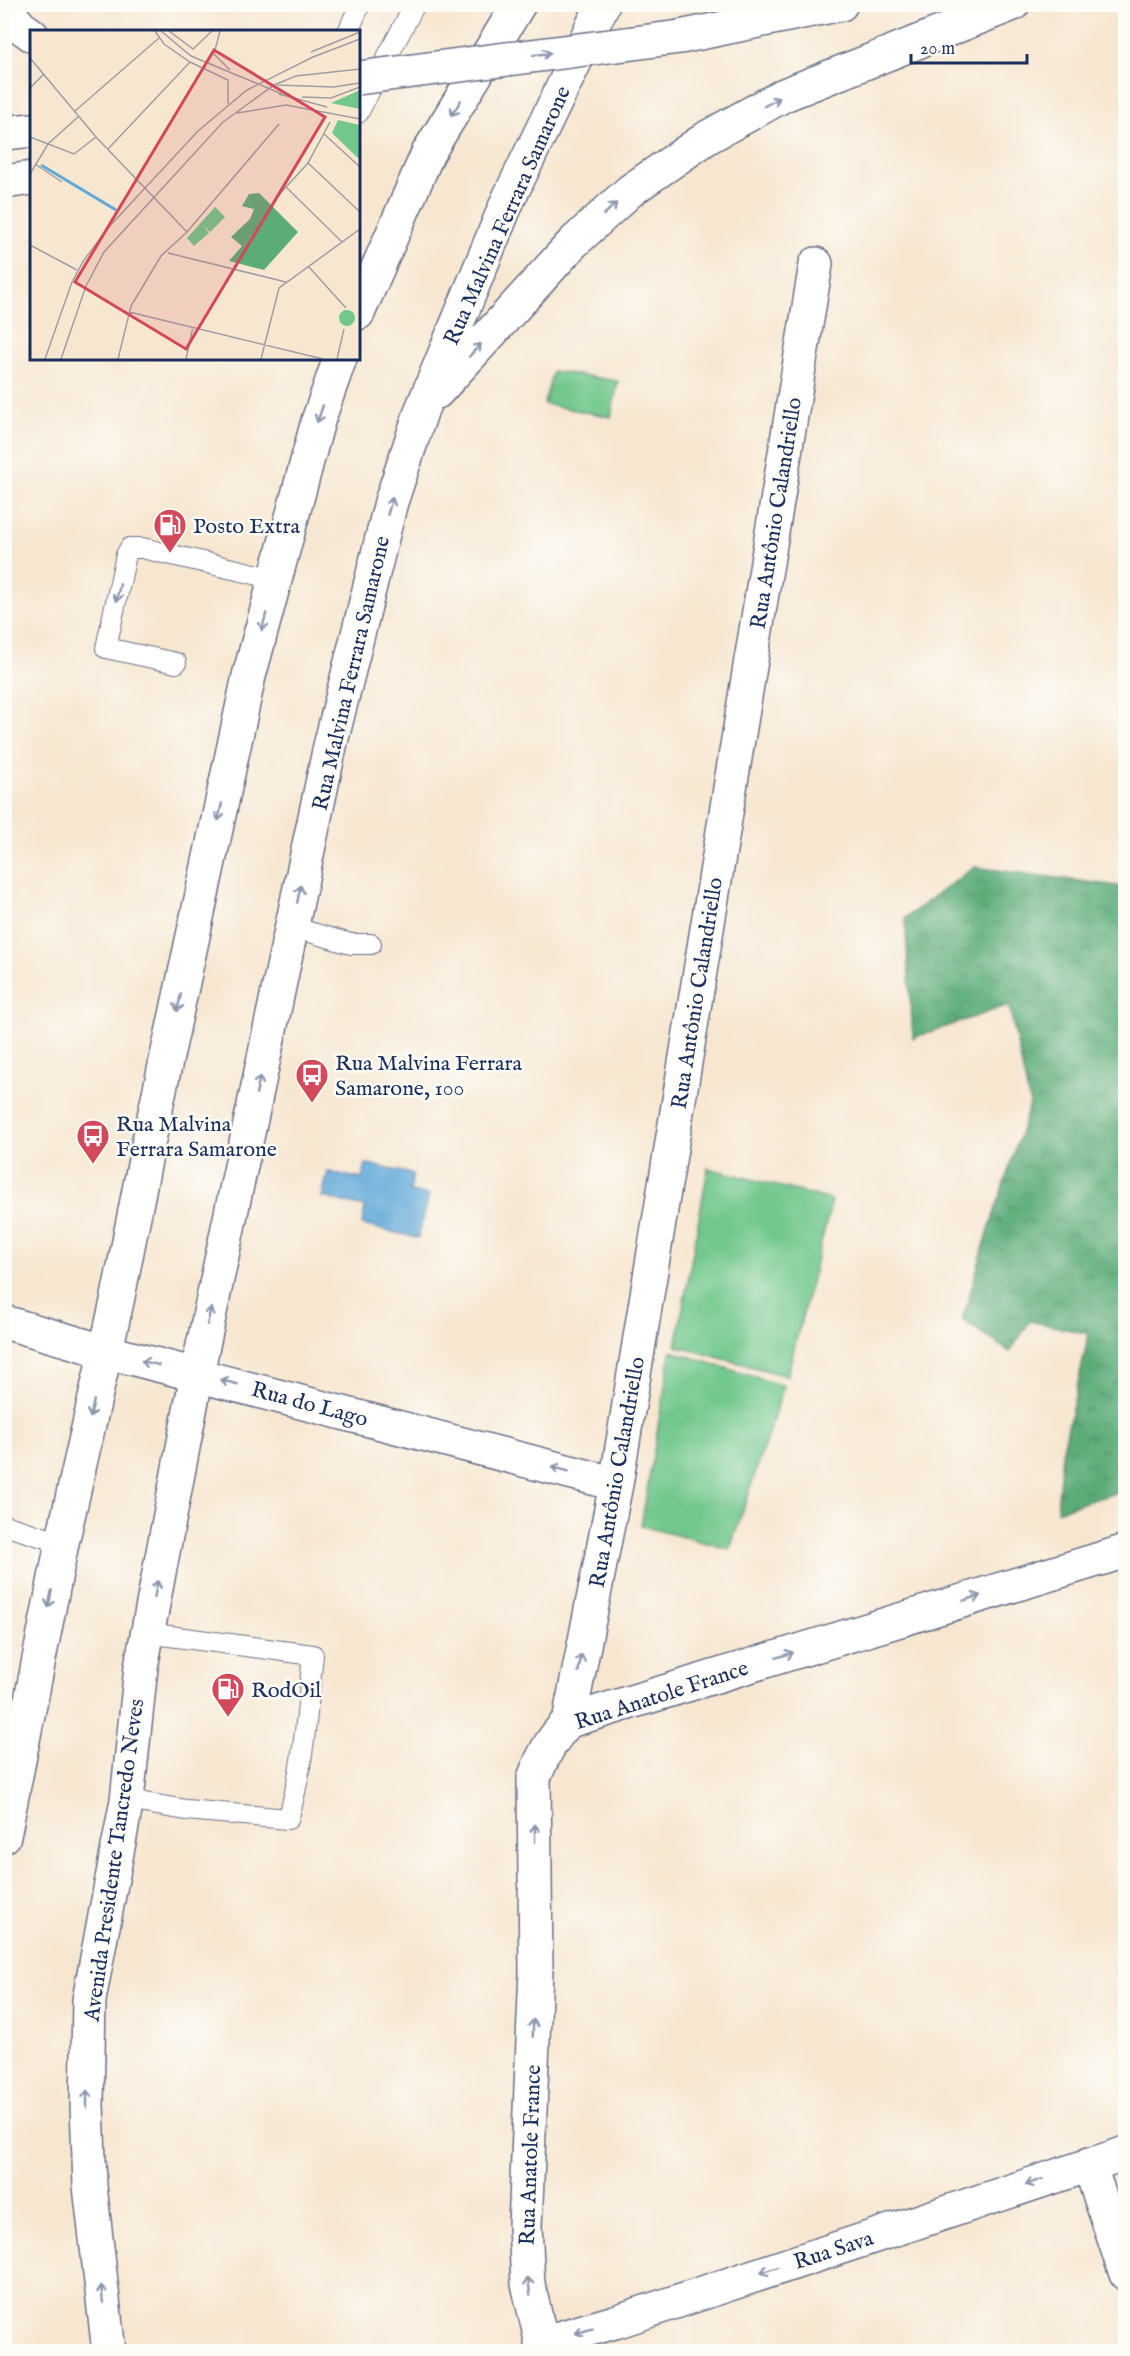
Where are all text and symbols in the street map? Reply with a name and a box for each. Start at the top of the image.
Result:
scale bar [911,27,1026,65]
inset map [30,30,360,360]
text: 20 m [920,38,955,61]
one-way arrow [531,49,551,60]
street label: Rua Malvina Ferrara Samarone [438,82,578,350]
one-way arrow [763,96,780,108]
one-way arrow [449,99,461,116]
one-way arrow [602,202,617,216]
one-way arrow [468,343,482,358]
street label: Rua Antônio Calandriello [745,395,809,631]
one-way arrow [314,404,325,423]
one-way arrow [385,497,396,516]
fuel station icon: Posto Extra [152,507,188,554]
place label: Posto Extra [193,513,301,541]
street label: Rua Malvina Ferrara Samarone [307,533,397,813]
one-way arrow [112,582,123,602]
one-way arrow [258,612,269,631]
one-way arrow [214,802,225,821]
street label: Rua Antônio Calandriello [666,875,730,1111]
one-way arrow [294,885,305,904]
one-way arrow [172,993,184,1012]
place label: Rua Malvina Ferrara Samarone, 100 [335,1050,523,1103]
bus stop icon: Rua Malvina Ferrara Samarone, 100 [294,1057,330,1104]
one-way arrow [253,1075,265,1094]
place label: Rua Malvina Ferrara Samarone [116,1111,277,1164]
bus stop icon: Rua Malvina Ferrara Samarone [75,1118,111,1165]
one-way arrow [204,1307,215,1327]
street label: Rua Antônio Calandriello [584,1354,652,1590]
one-way arrow [141,1356,160,1368]
one-way arrow [220,1376,239,1387]
street label: Rua do Lago [248,1376,371,1434]
one-way arrow [86,1398,97,1418]
one-way arrow [551,1462,570,1474]
one-way arrow [151,1579,162,1599]
one-way arrow [44,1589,55,1608]
one-way arrow [962,1592,981,1603]
one-way arrow [775,1649,794,1660]
one-way arrow [575,1654,586,1674]
street label: Rua Anatole France [571,1655,752,1737]
fuel station icon: RodOil [210,1671,246,1718]
place label: RodOil [251,1677,321,1705]
street label: Avenida Presidente Tancredo Neves [78,1697,152,2024]
one-way arrow [529,1824,541,1844]
one-way arrow [528,2019,539,2039]
street label: Rua Anatole France [514,2064,548,2246]
one-way arrow [81,2090,93,2110]
one-way arrow [1025,2177,1044,2188]
street label: Rua Sava [790,2225,877,2277]
one-way arrow [760,2266,779,2277]
one-way arrow [524,2276,535,2296]
one-way arrow [96,2284,107,2304]
one-way arrow [575,2326,594,2337]

